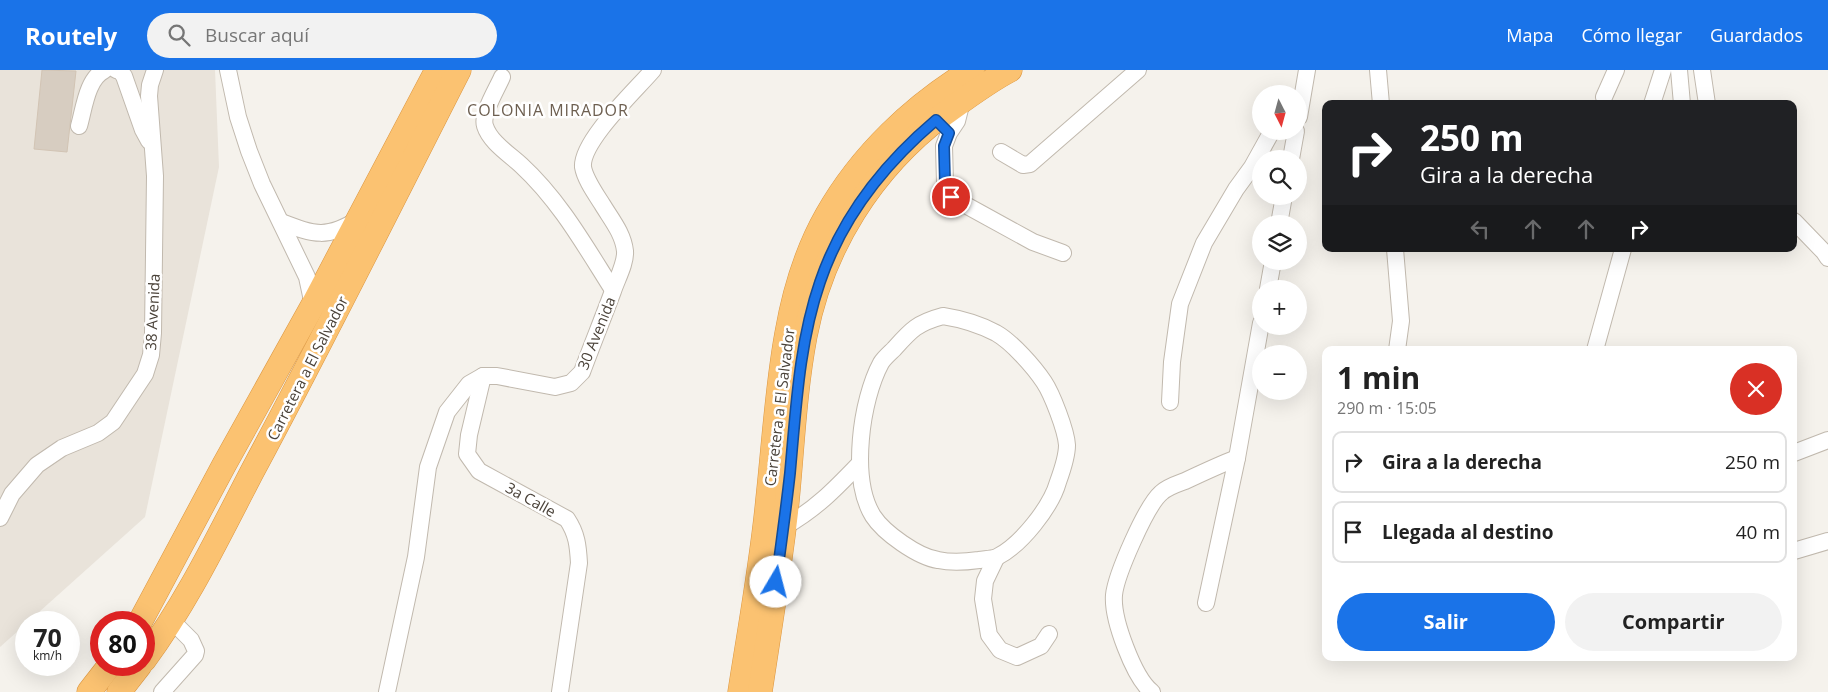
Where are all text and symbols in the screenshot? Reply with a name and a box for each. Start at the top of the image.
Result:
search box [147,13,497,58]
text: Routely [25,19,117,52]
icon: search [165,21,193,49]
text: Buscar aquí [205,22,309,48]
text: Mapa [1506,23,1553,47]
text: Cómo llegar [1581,23,1682,47]
text: Guardados [1710,23,1803,47]
north arrow [1252,85,1308,140]
map controls [1252,85,1307,400]
district label: COLONIA MIRADOR [467,99,629,121]
text: 250 m [1420,114,1524,161]
icon: right [1337,120,1402,185]
button: search [1252,150,1307,205]
text: Gira a la derecha [1420,159,1593,189]
pin [930,176,972,218]
icon: arrive [937,183,965,211]
button: layers [1252,215,1307,270]
icon: left [1466,215,1494,243]
icon: ahead [1519,215,1547,243]
icon: ahead [1572,215,1600,243]
icon: right [1625,215,1653,243]
street label: 38 Avenida [140,273,164,351]
button: + [1252,280,1307,335]
street label: Carretera a El Salvador [262,292,352,444]
street label: 30 Avenida [572,294,620,372]
street label: Carretera a El Salvador [759,327,799,487]
button: − [1252,345,1307,400]
text: 1 min [1337,357,1420,398]
button: close [1730,363,1782,415]
text: 290 m · 15:05 [1337,397,1437,419]
icon: right [1339,448,1367,476]
text: Gira a la derecha [1382,449,1542,475]
text: 250 m [1725,449,1780,475]
street label: 3a Calle [502,477,560,521]
icon: arrive [1339,518,1367,546]
text: Llegada al destino [1382,519,1554,545]
text: 40 m [1736,519,1780,545]
position arrow [749,555,801,607]
button: Salir [1337,593,1555,651]
button: Compartir [1565,593,1782,651]
speed limit sign: 80 [90,611,155,676]
text: 70 [33,620,62,654]
text: km/h [33,647,62,664]

